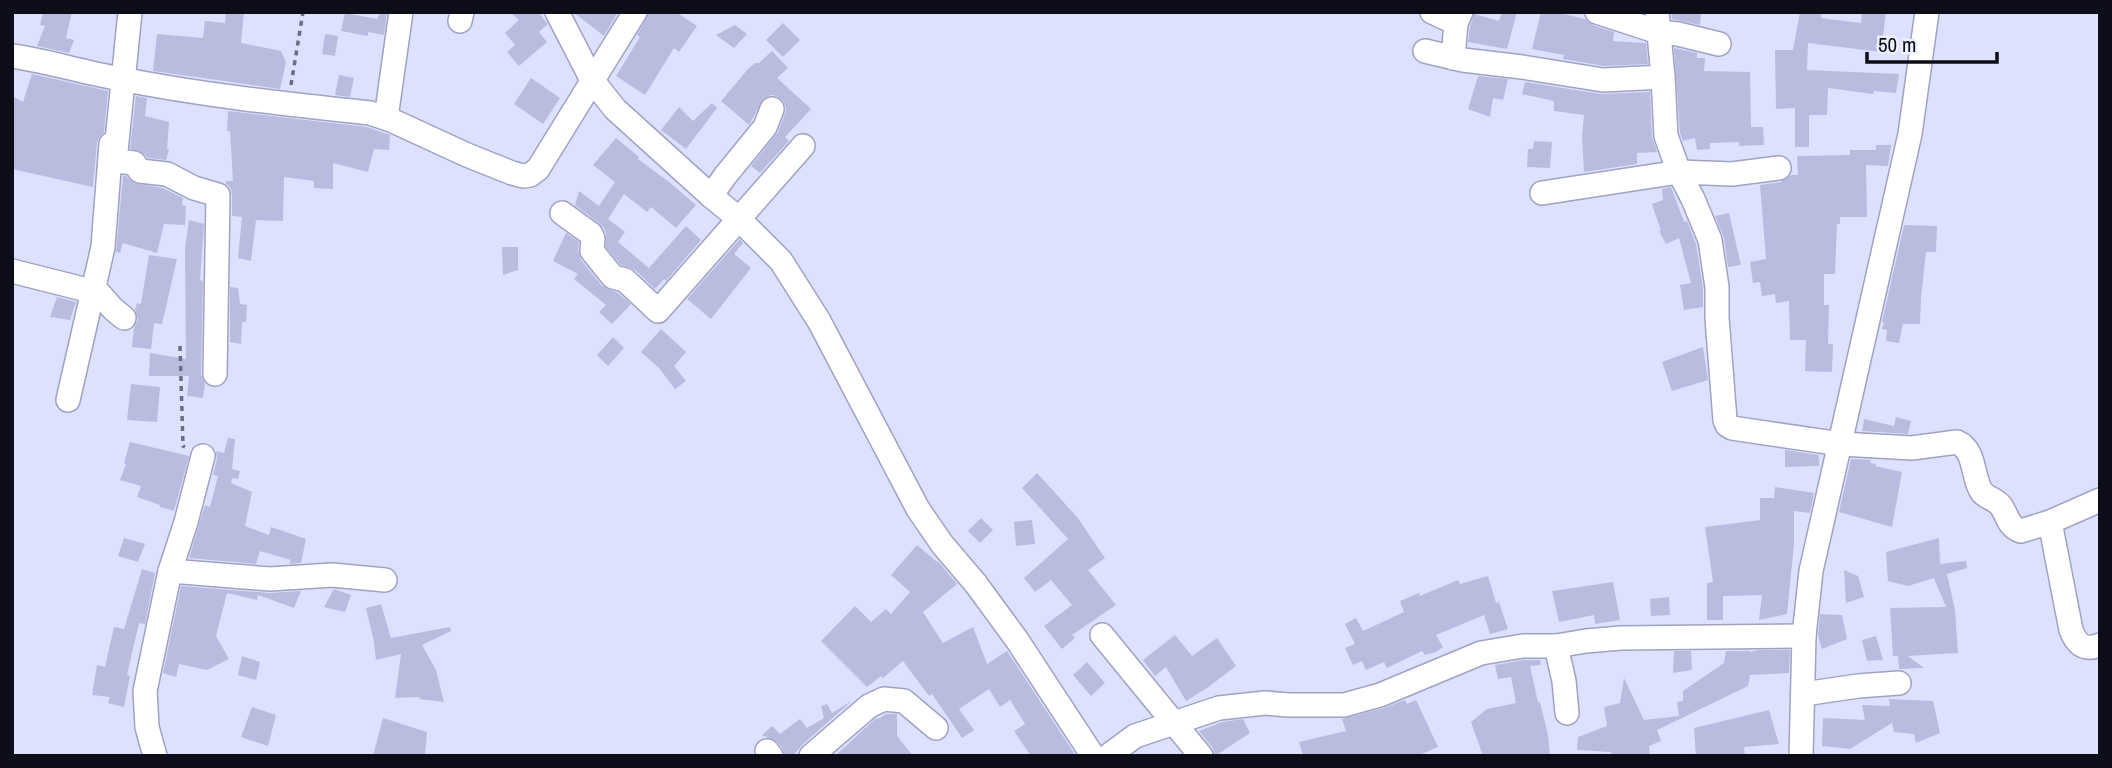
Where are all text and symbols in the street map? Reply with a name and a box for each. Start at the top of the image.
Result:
scale bar [1867,21,1996,65]
text: 50 m [1878,30,1916,59]

